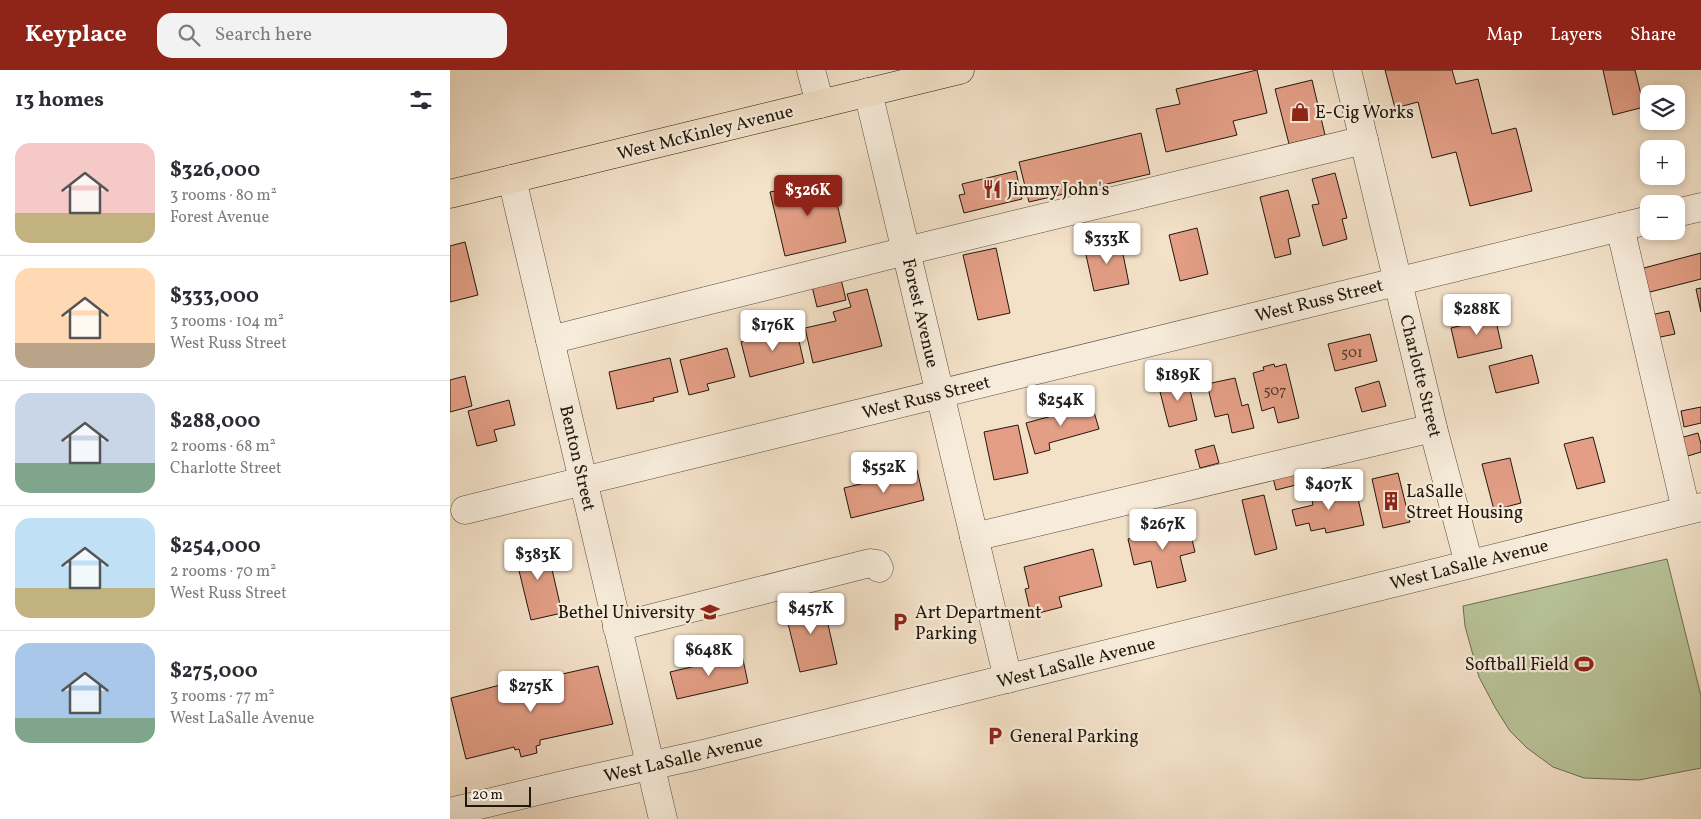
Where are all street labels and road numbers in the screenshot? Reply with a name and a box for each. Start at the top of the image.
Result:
street label: West McKinley Avenue [615,99,796,167]
street label: Forest Avenue [895,256,944,370]
street label: West Russ Street [1253,273,1386,329]
street label: Charlotte Street [1392,312,1447,440]
street label: West Russ Street [860,370,993,426]
street label: Benton Street [552,403,601,514]
street label: West LaSalle Avenue [1388,534,1551,597]
street label: West LaSalle Avenue [995,632,1158,695]
street label: West LaSalle Avenue [601,729,765,790]

